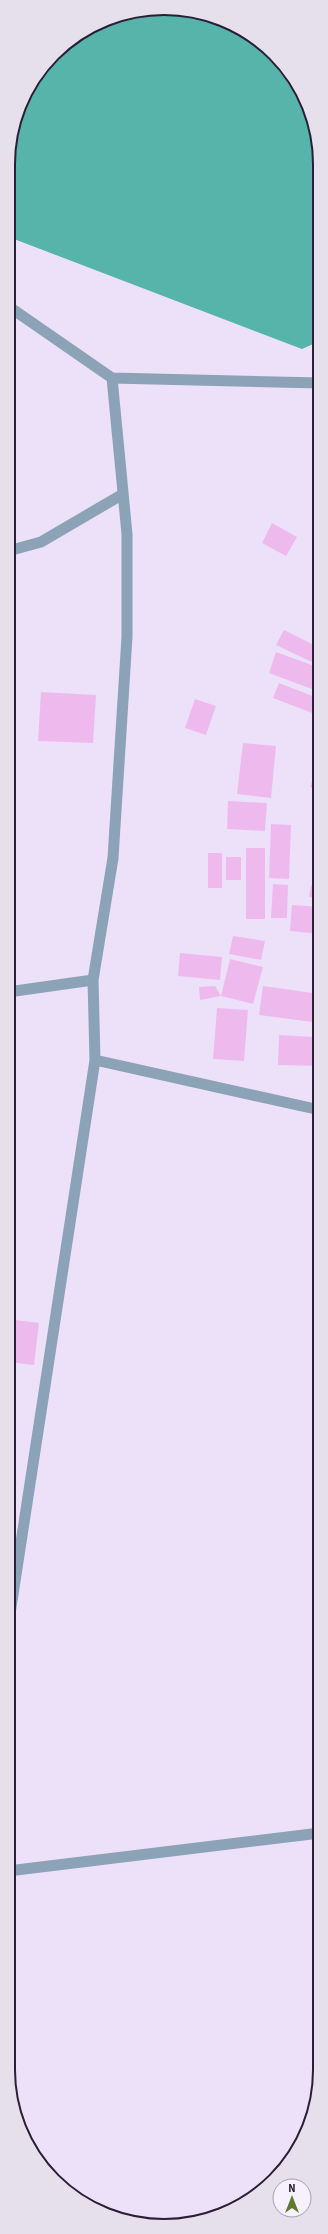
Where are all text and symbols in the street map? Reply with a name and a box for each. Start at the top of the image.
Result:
north arrow [272,2178,312,2218]
text: N [288,2181,296,2196]

